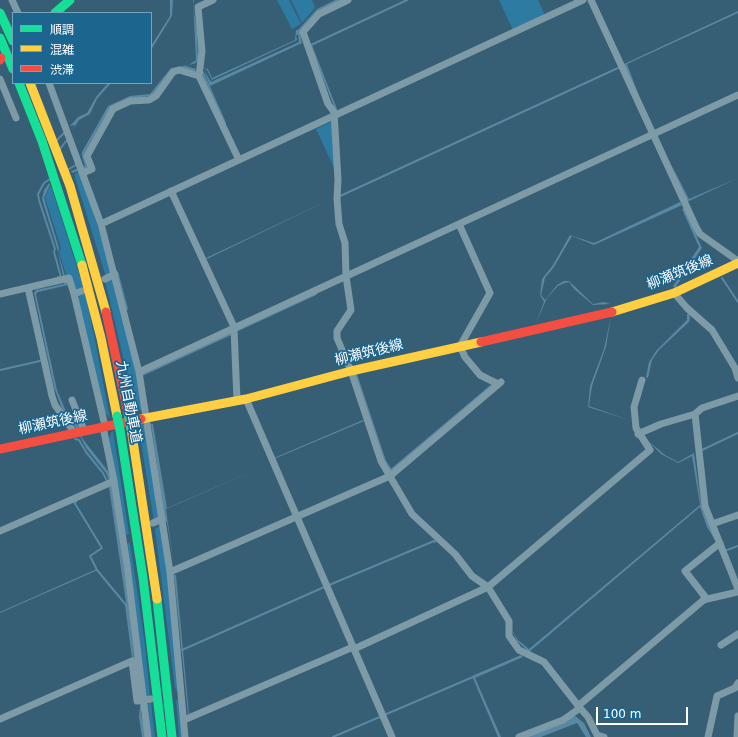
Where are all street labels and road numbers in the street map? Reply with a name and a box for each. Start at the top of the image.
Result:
street label: 柳瀬筑後線 [644,252,716,294]
street label: 柳瀬筑後線 [333,336,405,370]
street label: 九州自動車道 [112,359,144,445]
street label: 柳瀬筑後線 [17,408,89,438]

